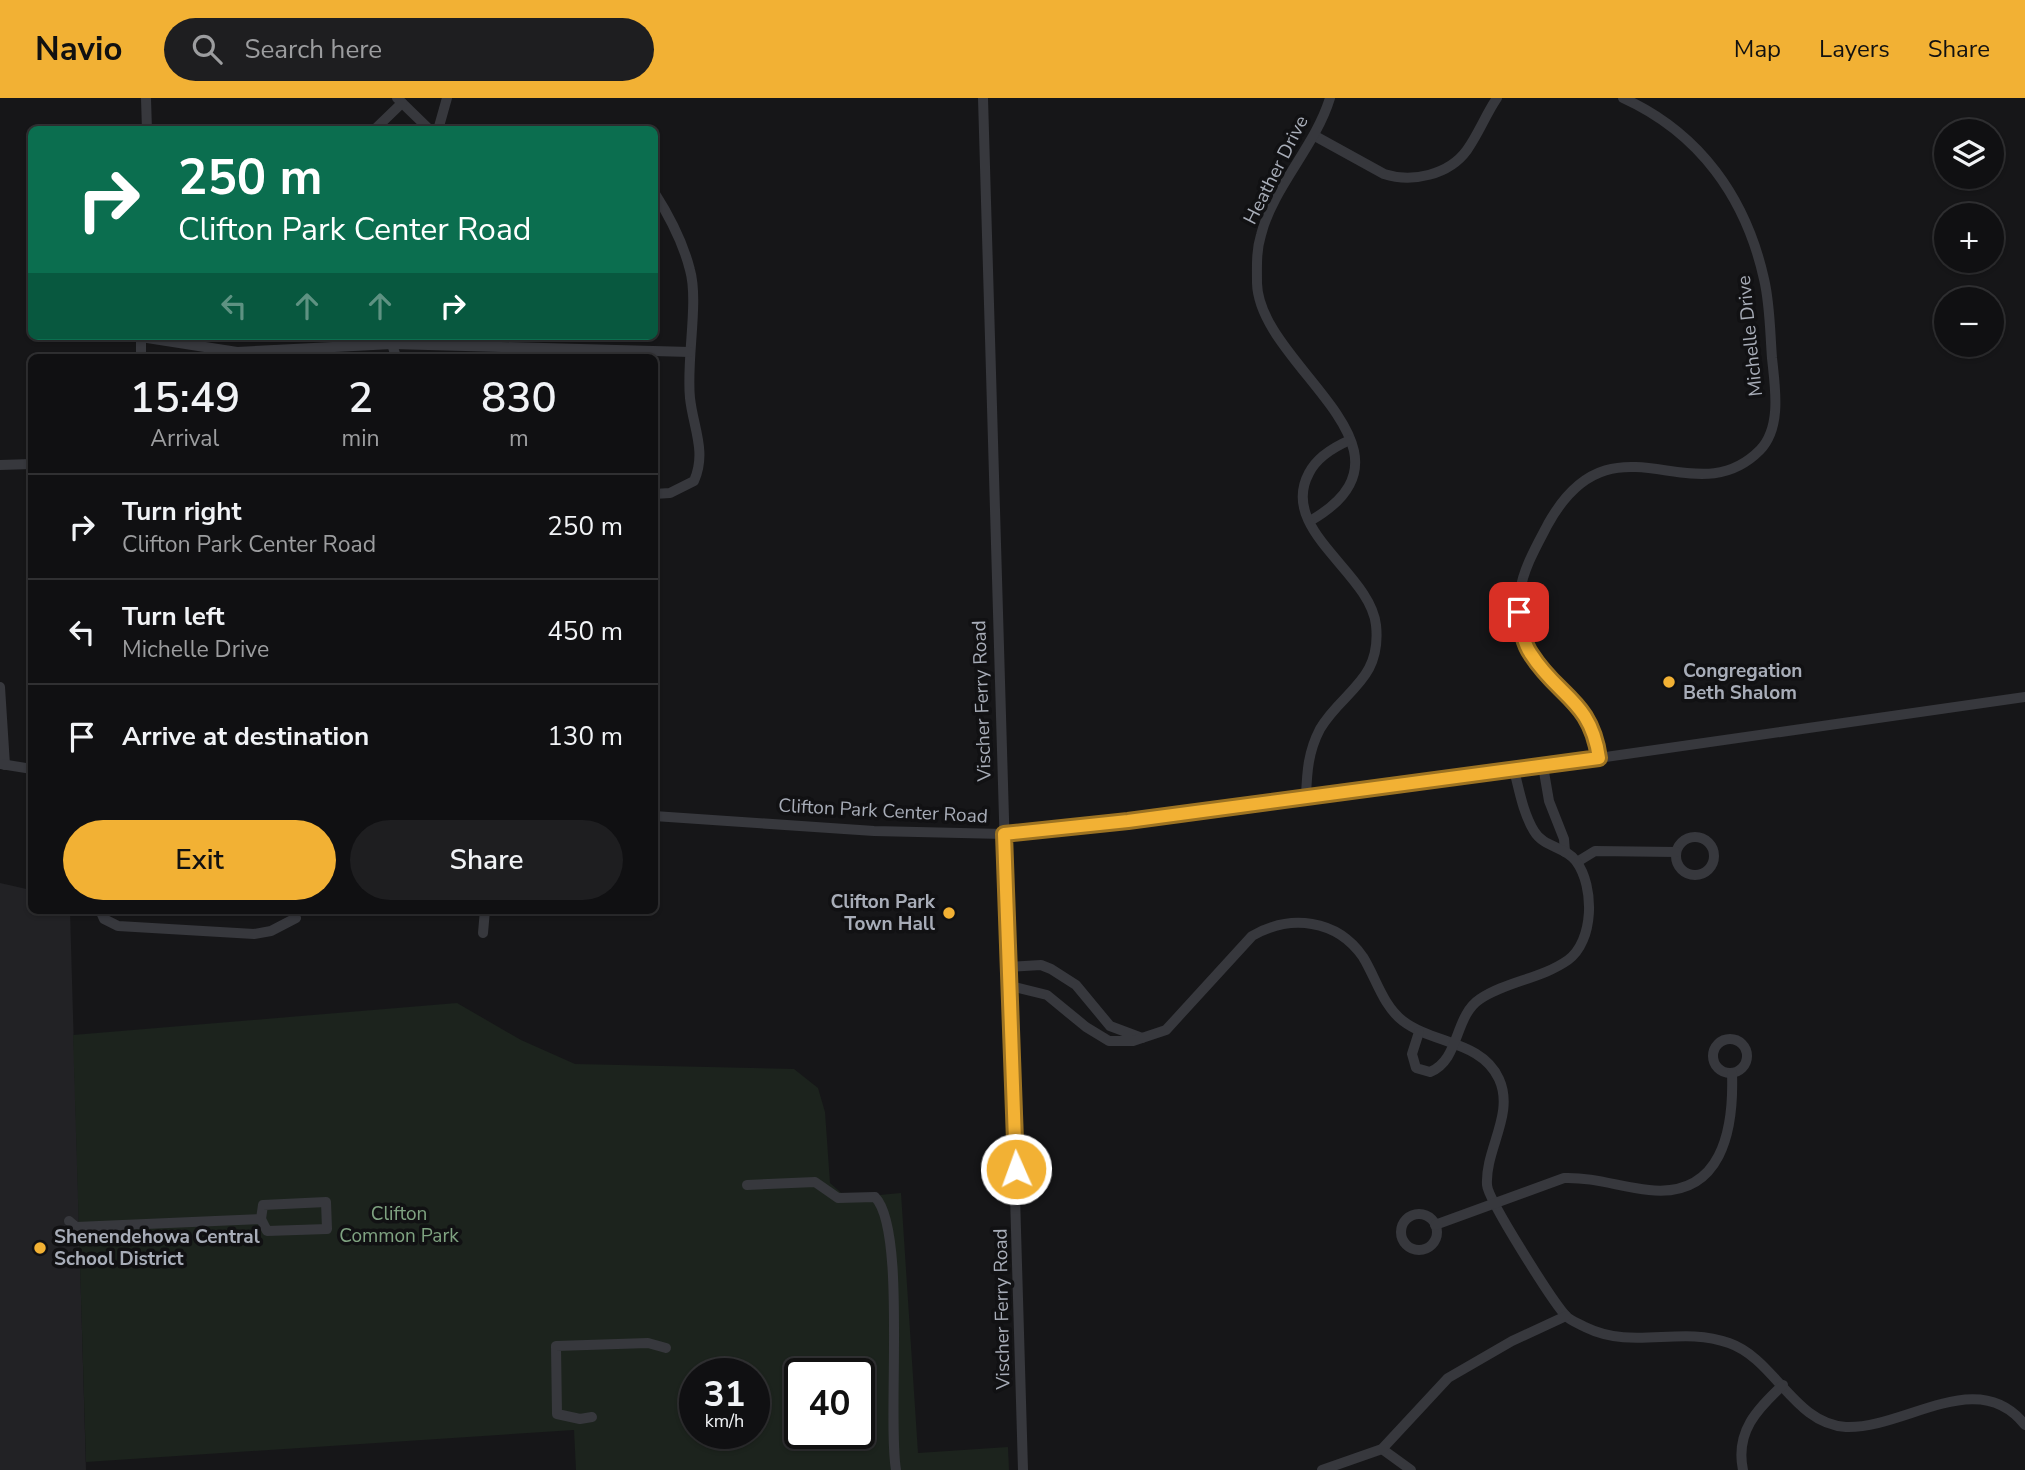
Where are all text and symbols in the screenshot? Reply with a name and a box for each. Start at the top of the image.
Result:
search box [164,18,654,81]
text: Navio [35,27,122,72]
icon: search [188,30,226,68]
text: Search here [244,32,382,67]
text: Map [1734,33,1781,65]
text: Layers [1819,33,1890,65]
text: Share [1928,33,1990,65]
street label: Heather Drive [1237,111,1315,229]
map controls [1934,119,2004,357]
button: layers [1934,119,2004,189]
text: 250 m [178,144,322,211]
icon: right [63,154,154,245]
button: + [1934,203,2004,273]
text: Clifton Park Center Road [178,208,532,251]
street label: Michelle Drive [1731,274,1769,398]
icon: left [215,287,253,325]
icon: ahead [288,287,326,325]
icon: ahead [361,287,399,325]
icon: right [434,287,472,325]
button: − [1934,287,2004,357]
text: 15:49 [129,370,240,427]
text: 2 [348,370,373,427]
text: 830 [481,370,557,427]
text: Arrival [150,423,219,454]
text: min [342,423,380,454]
text: m [509,423,529,454]
text: Turn right [122,494,241,529]
icon: right [63,508,101,546]
text: 250 m [547,509,623,544]
text: Clifton Park Center Road [122,529,376,560]
pin [1489,582,1549,642]
icon: arrive [1500,593,1538,631]
text: Turn left [122,599,225,634]
icon: left [63,613,101,651]
text: 450 m [547,614,623,649]
street label: Vischer Ferry Road [966,620,998,783]
text: Michelle Drive [122,634,269,665]
place label: Congregation Beth Shalom [1683,658,1802,706]
marker: Congregation Beth Shalom [1661,674,1677,690]
icon: arrive [63,718,101,756]
text: Arrive at destination [122,719,369,754]
text: 130 m [547,719,623,754]
street label: Clifton Park Center Road [778,793,988,829]
button: Exit [63,820,336,900]
button: Share [350,820,623,900]
place label: Clifton Park Town Hall [830,889,936,937]
marker: Clifton Park Town Hall [941,905,957,921]
position arrow [979,1132,1053,1206]
park label: Clifton Common Park [339,1201,459,1249]
place label: Shenendehowa Central School District [54,1224,260,1272]
street label: Vischer Ferry Road [988,1228,1016,1391]
marker: Shenendehowa Central School District [32,1240,48,1256]
speed limit sign: 40 [784,1358,875,1449]
text: 31 [703,1371,746,1418]
text: km/h [705,1409,744,1433]

